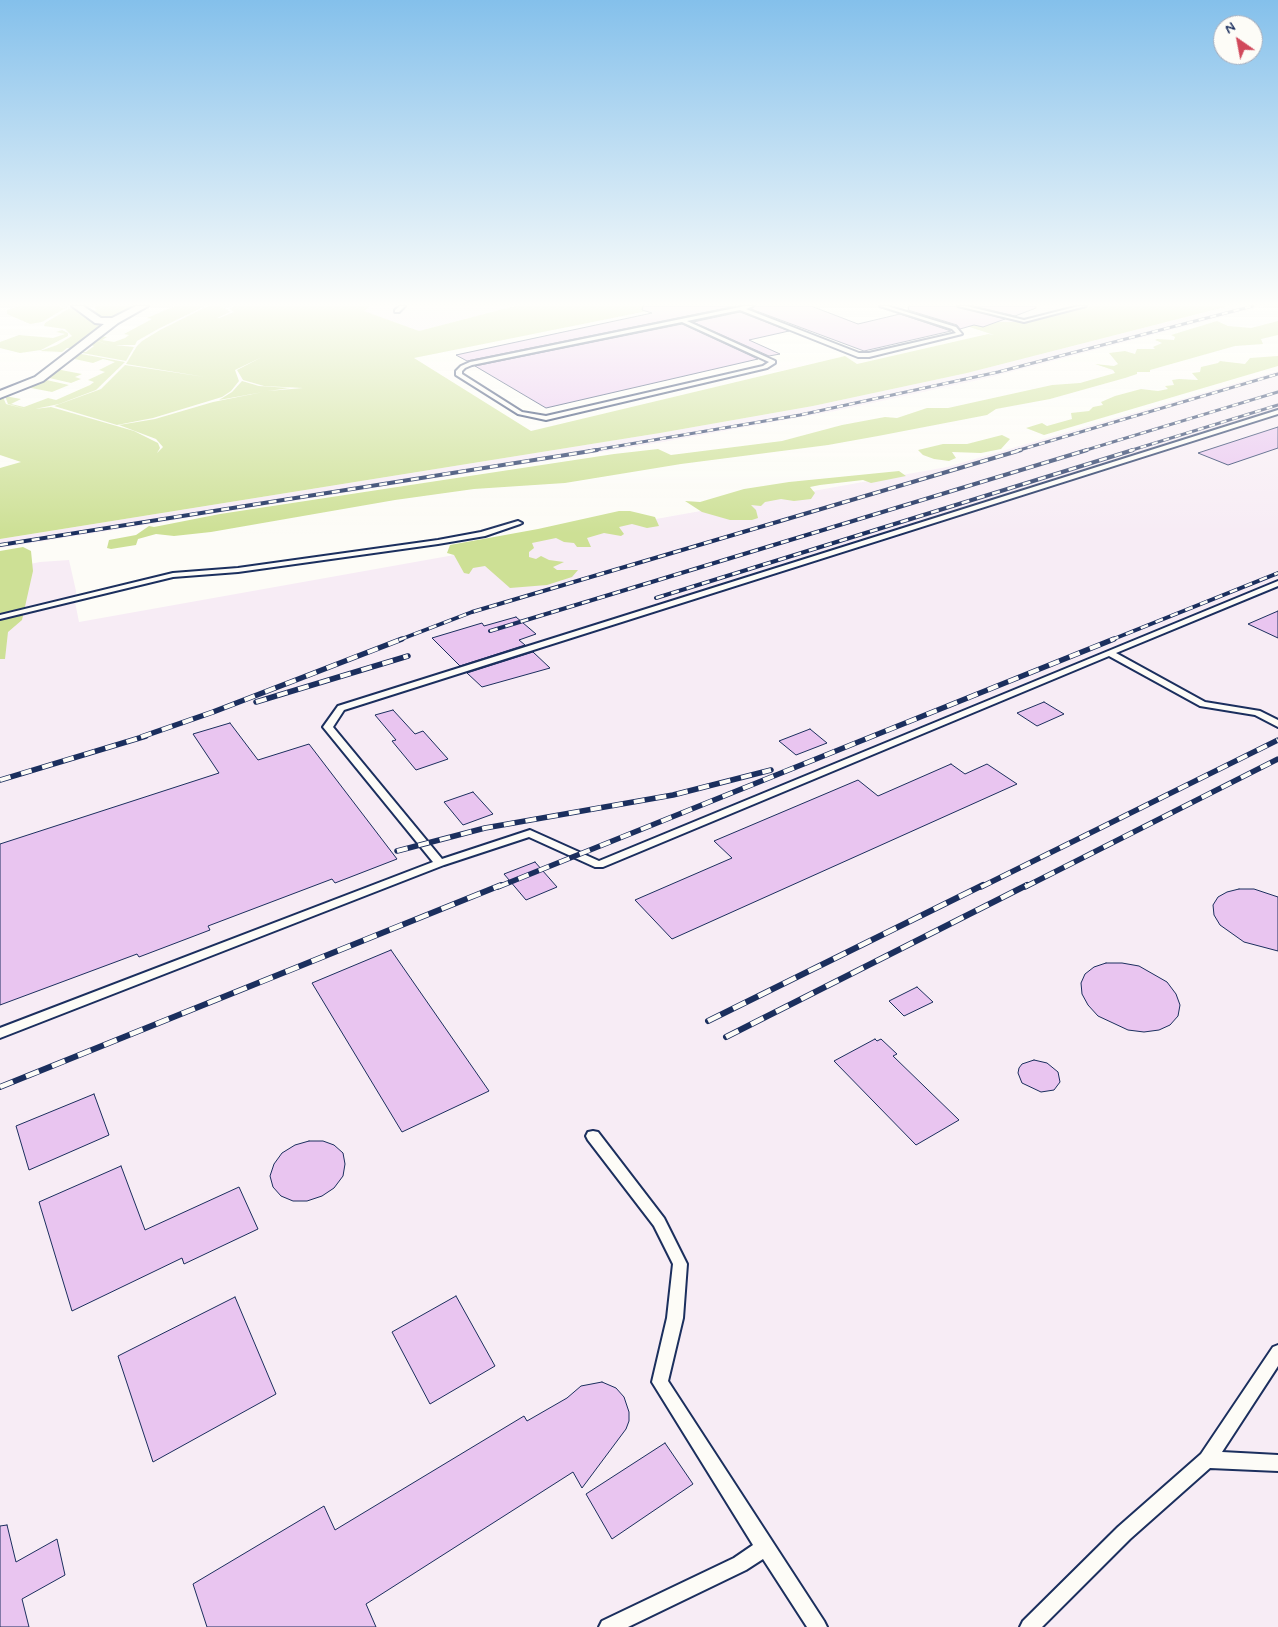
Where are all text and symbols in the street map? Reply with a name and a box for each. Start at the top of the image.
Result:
north arrow [1213,15,1263,65]
text: N [1222,18,1239,38]

